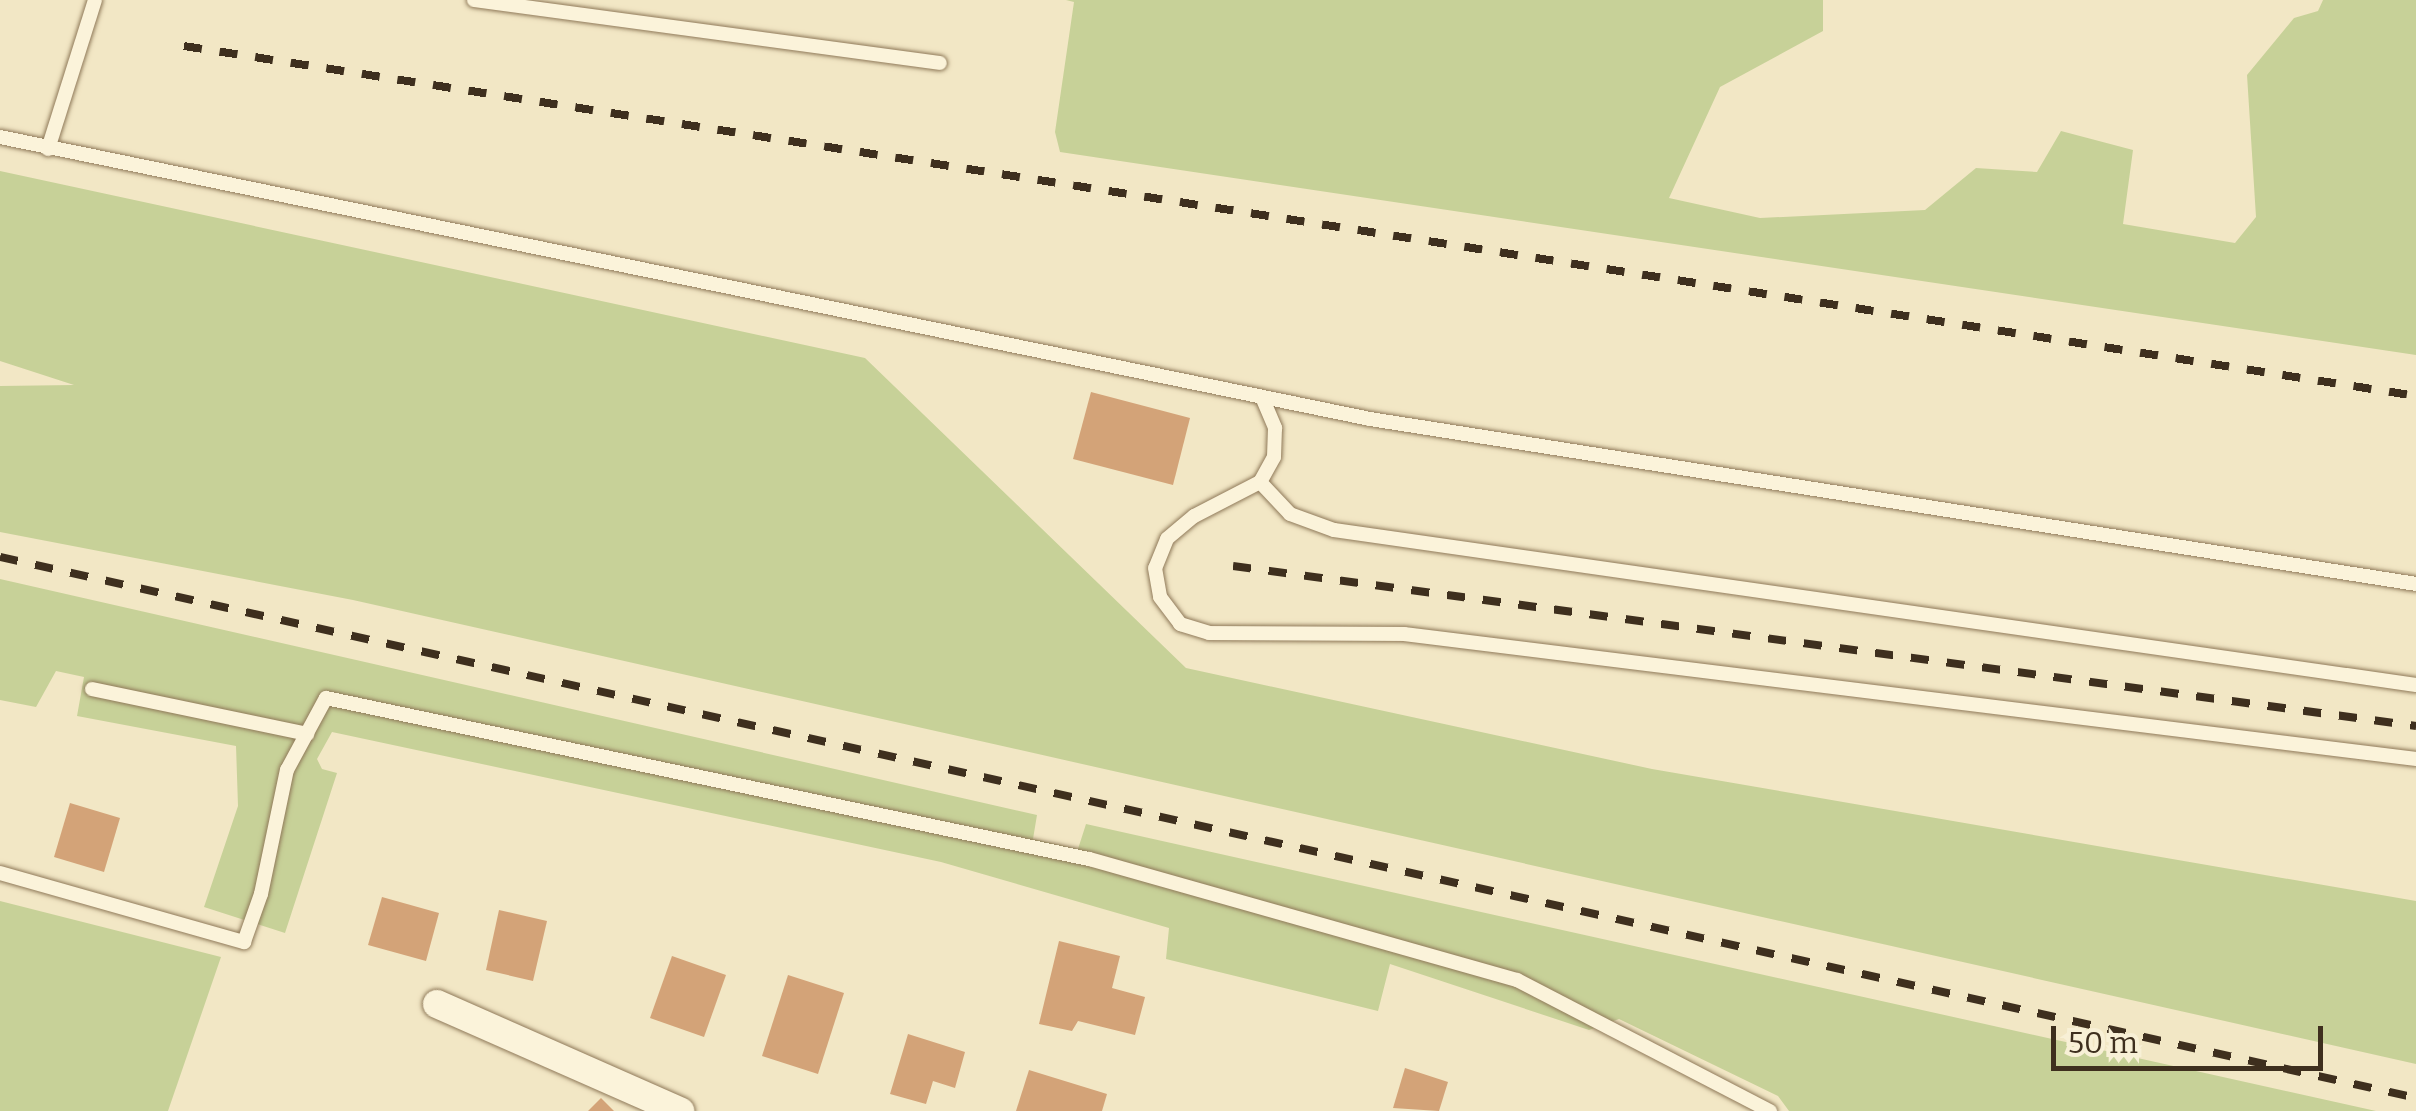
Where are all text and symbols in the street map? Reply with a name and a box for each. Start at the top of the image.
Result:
scale bar [2056,1006,2328,1068]
text: 50 m [2068,1025,2138,1061]

